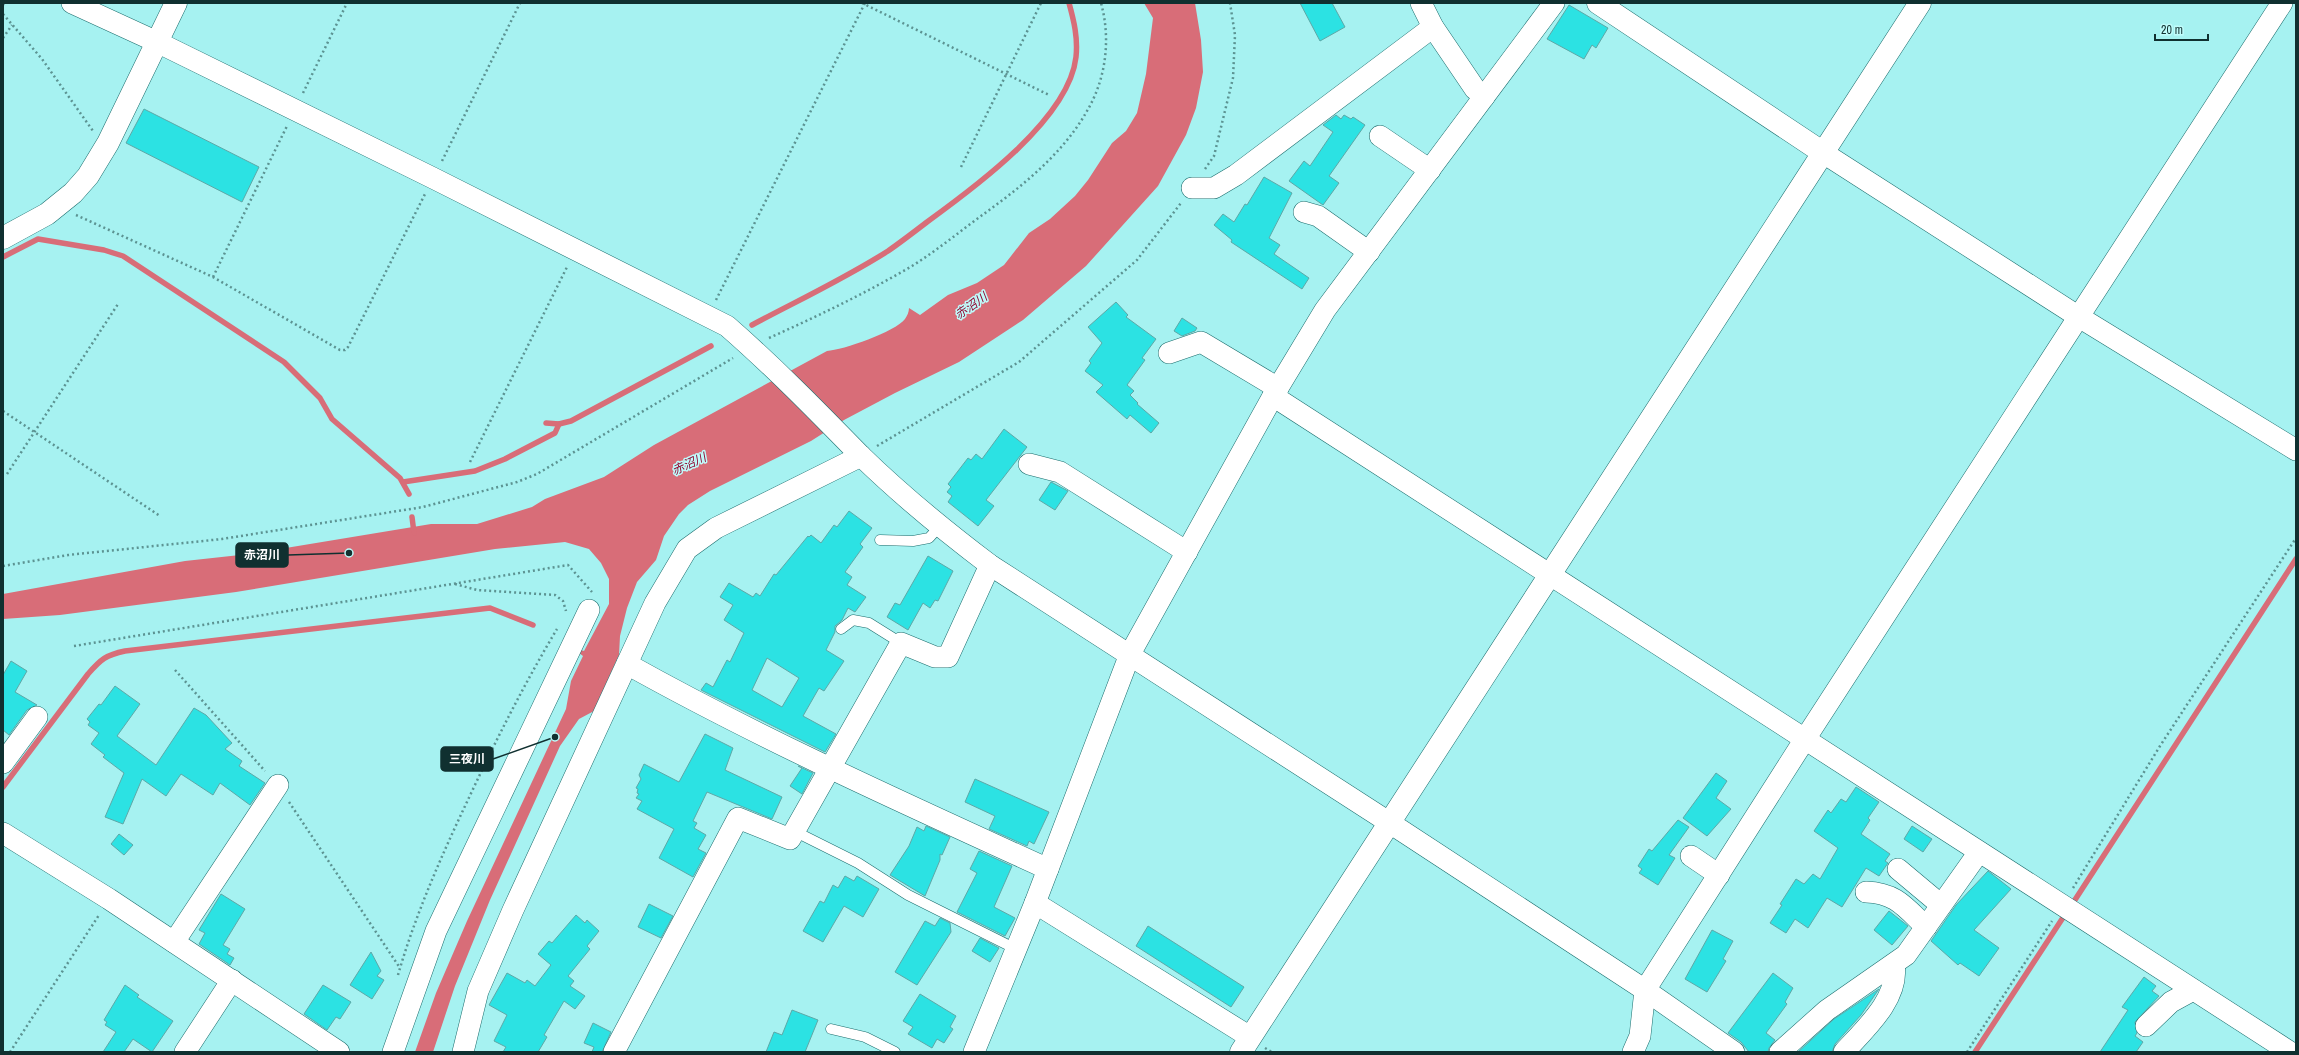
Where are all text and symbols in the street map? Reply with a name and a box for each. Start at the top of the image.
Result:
scale bar [2155,16,2208,42]
text: 20 m [2161,22,2183,38]
water label: 赤沼川 [952,288,992,323]
water label: 赤沼川 [669,449,711,479]
callout: 赤沼川 [236,543,288,567]
text: 赤沼川 [244,547,280,563]
callout: 三夜川 [441,747,493,771]
text: 三夜川 [449,751,485,767]

